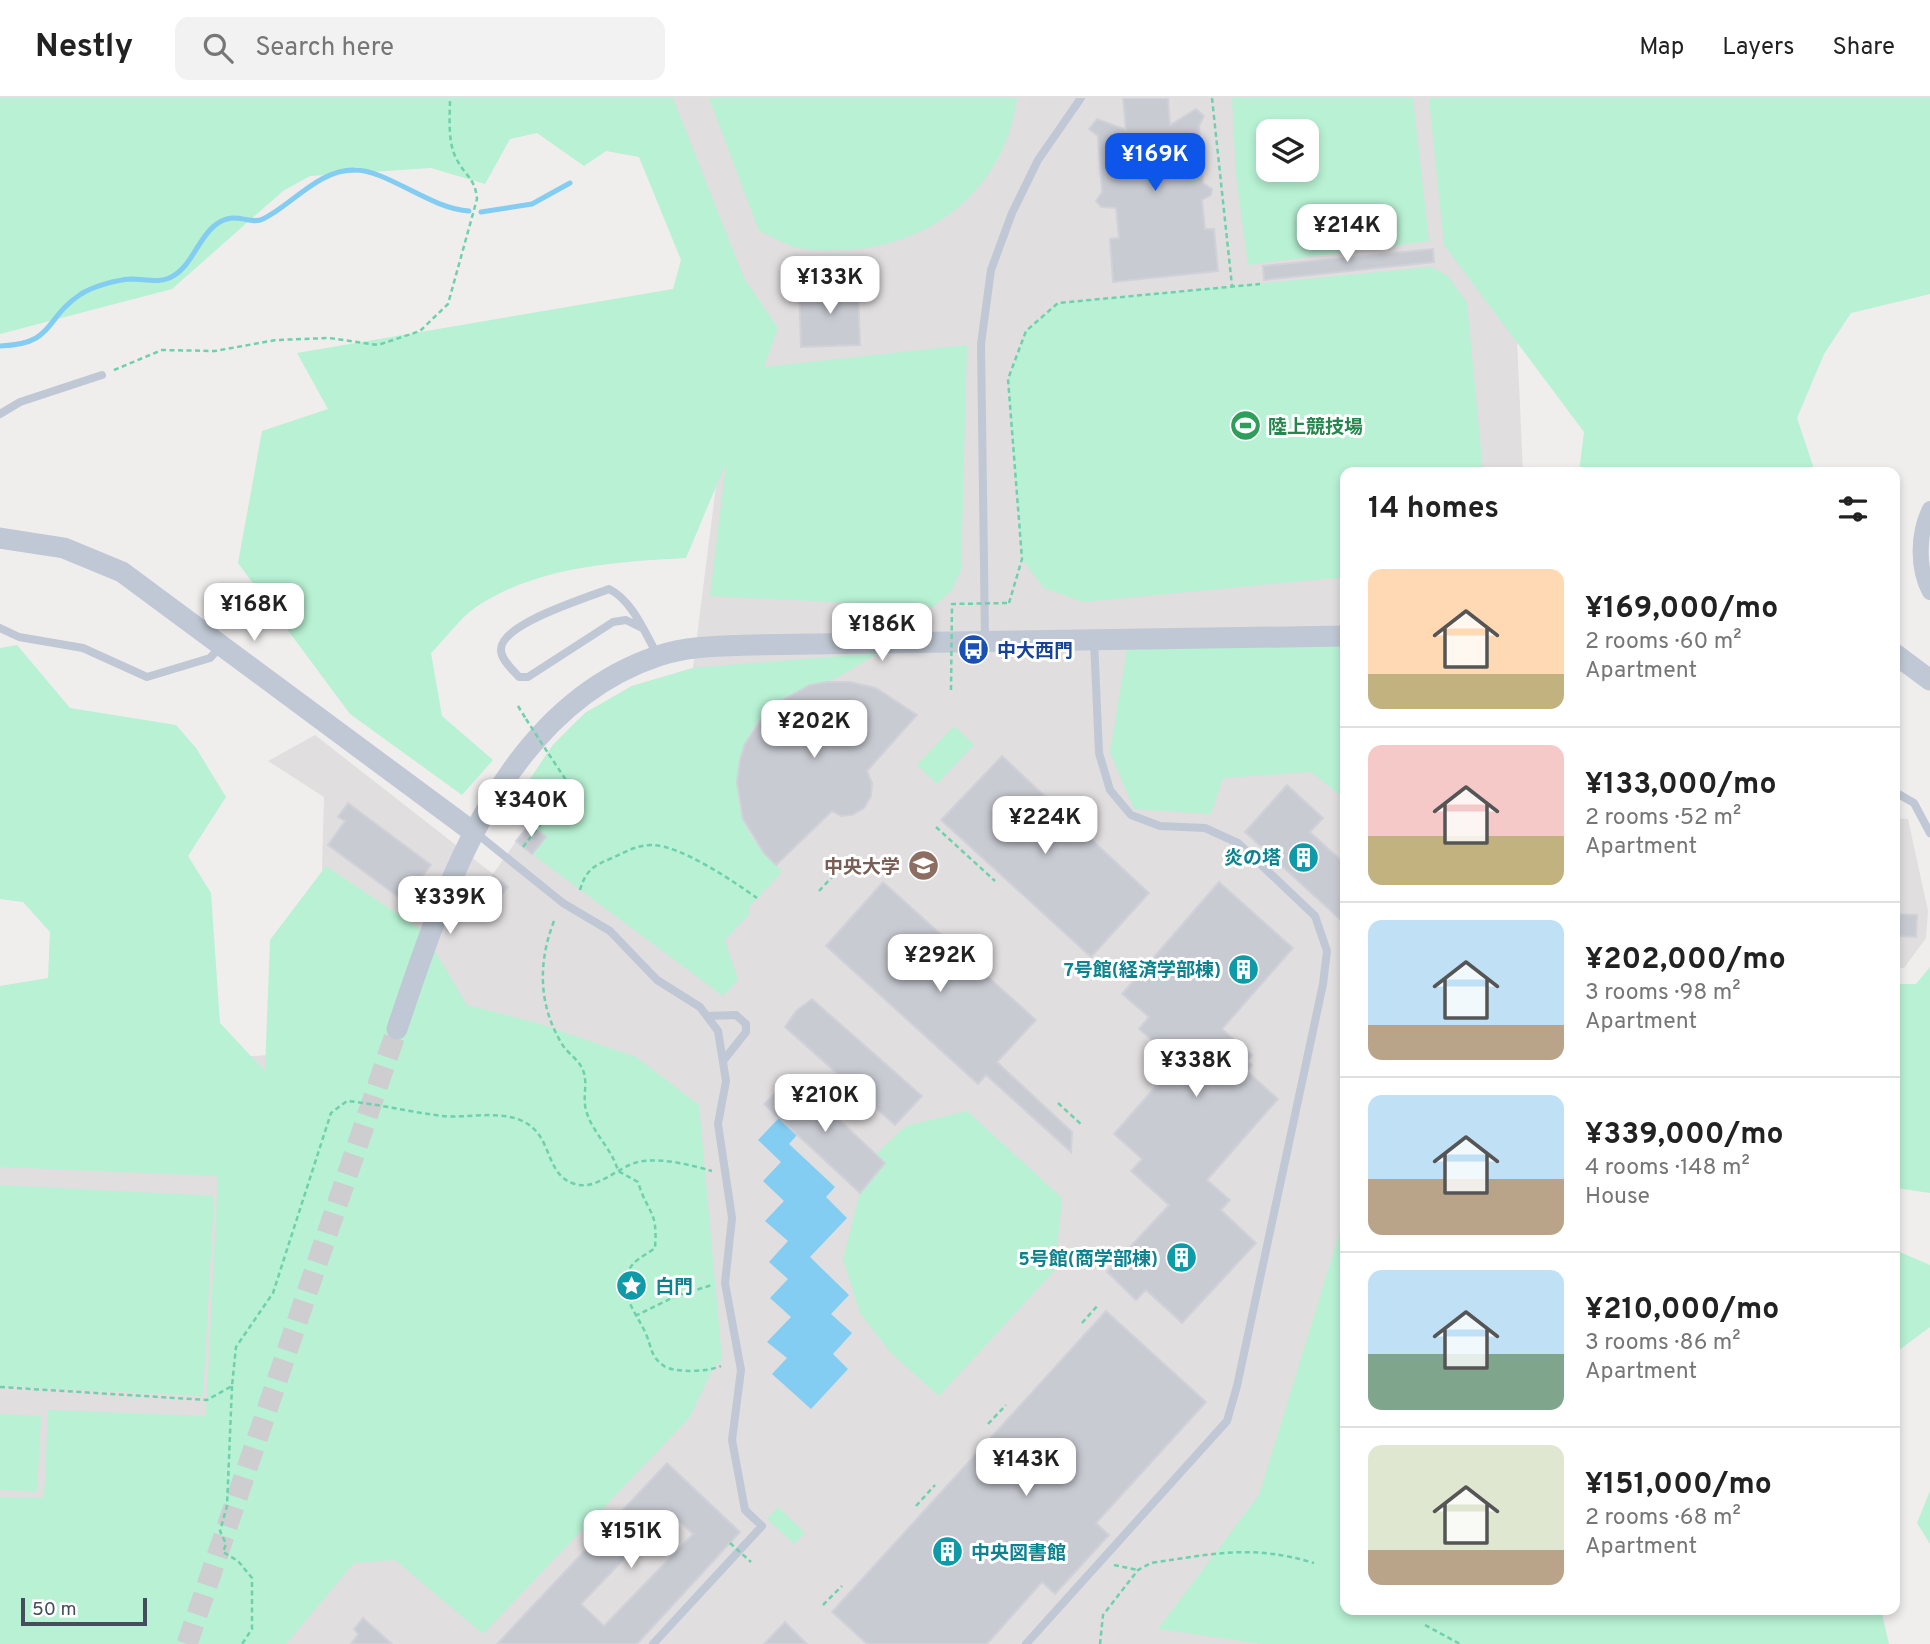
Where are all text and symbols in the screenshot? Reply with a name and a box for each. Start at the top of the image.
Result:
search box [175,17,665,80]
text: Nestly [35,27,133,69]
icon: search [199,29,237,67]
text: Search here [255,32,394,65]
text: Map [1639,33,1684,63]
text: Layers [1722,33,1794,63]
text: Share [1832,33,1895,63]
map controls [1256,119,1319,182]
button: layers [1256,119,1319,182]
pin: ¥169K [1106,134,1204,193]
text: ¥169K [1121,141,1189,170]
pin: ¥214K [1298,204,1396,264]
text: ¥214K [1313,212,1381,241]
pin: ¥133K [781,256,879,316]
text: ¥133K [797,264,863,293]
sports icon: 陸上競技場 [1228,409,1262,443]
place label: 陸上競技場 [1268,416,1363,440]
icon: filters [1834,490,1872,528]
text: 14 homes [1368,491,1499,528]
pin: ¥168K [205,584,303,643]
text: ¥168K [220,591,288,620]
text: ¥169,000/mo [1585,591,1778,628]
icon: home [1424,597,1508,681]
pin: ¥186K [833,603,931,663]
text: ¥186K [848,611,916,640]
text: 2 rooms · 60 m² [1585,628,1742,657]
bus stop icon: 中大西門 [957,633,991,667]
place label: 中大西門 [997,640,1073,664]
text: Apartment [1585,657,1697,686]
pin: ¥202K [765,700,863,760]
text: ¥202K [777,708,851,737]
text: ¥133,000/mo [1585,767,1777,804]
icon: home [1424,773,1508,857]
pin: ¥340K [482,780,580,839]
text: ¥340K [494,787,568,816]
pin: ¥224K [996,796,1094,856]
text: ¥224K [1008,804,1082,833]
text: 2 rooms · 52 m² [1585,804,1741,833]
text: Apartment [1585,833,1697,862]
building icon: 炎の塔 [1287,840,1321,874]
place label: 炎の塔 [1224,847,1281,871]
school or university icon: 中央大学 [906,849,940,883]
place label: 中央大学 [824,856,900,880]
pin: ¥339K [401,876,499,936]
text: ¥339K [414,884,486,913]
pin: ¥292K [891,934,989,994]
text: ¥292K [904,942,976,971]
text: ¥202,000/mo [1585,942,1786,979]
icon: home [1424,948,1508,1032]
building icon: 7号館(経済学部棟) [1227,952,1261,986]
place label: 7号館(経済学部棟) [1064,959,1221,983]
text: 3 rooms · 98 m² [1585,979,1741,1008]
text: Apartment [1585,1008,1697,1037]
pin: ¥338K [1147,1040,1245,1099]
text: ¥338K [1160,1047,1232,1076]
pin: ¥210K [776,1074,874,1134]
text: ¥210K [791,1082,859,1111]
text: ¥339,000/mo [1585,1117,1784,1154]
icon: home [1424,1123,1508,1207]
text: 4 rooms · 148 m² [1585,1154,1750,1183]
text: House [1585,1183,1650,1212]
building icon: 5号館(商学部棟) [1164,1241,1198,1275]
place label: 5号館(商学部棟) [1018,1248,1158,1272]
place icon: 白門 [615,1269,649,1303]
place label: 白門 [655,1276,693,1300]
text: ¥210,000/mo [1585,1292,1779,1329]
icon: home [1424,1298,1508,1382]
text: 3 rooms · 86 m² [1585,1329,1741,1358]
text: Apartment [1585,1358,1697,1387]
pin: ¥143K [977,1438,1075,1498]
text: ¥143K [992,1446,1060,1475]
text: ¥151,000/mo [1585,1467,1772,1504]
icon: home [1424,1473,1508,1557]
text: 2 rooms · 68 m² [1585,1504,1741,1533]
pin: ¥151K [582,1510,680,1570]
text: ¥151K [600,1518,662,1547]
text: Apartment [1585,1533,1697,1562]
building icon: 中央図書館 [931,1535,965,1569]
place label: 中央図書館 [971,1542,1066,1566]
scale bar [21,1595,147,1627]
text: 50 m [32,1598,77,1622]

